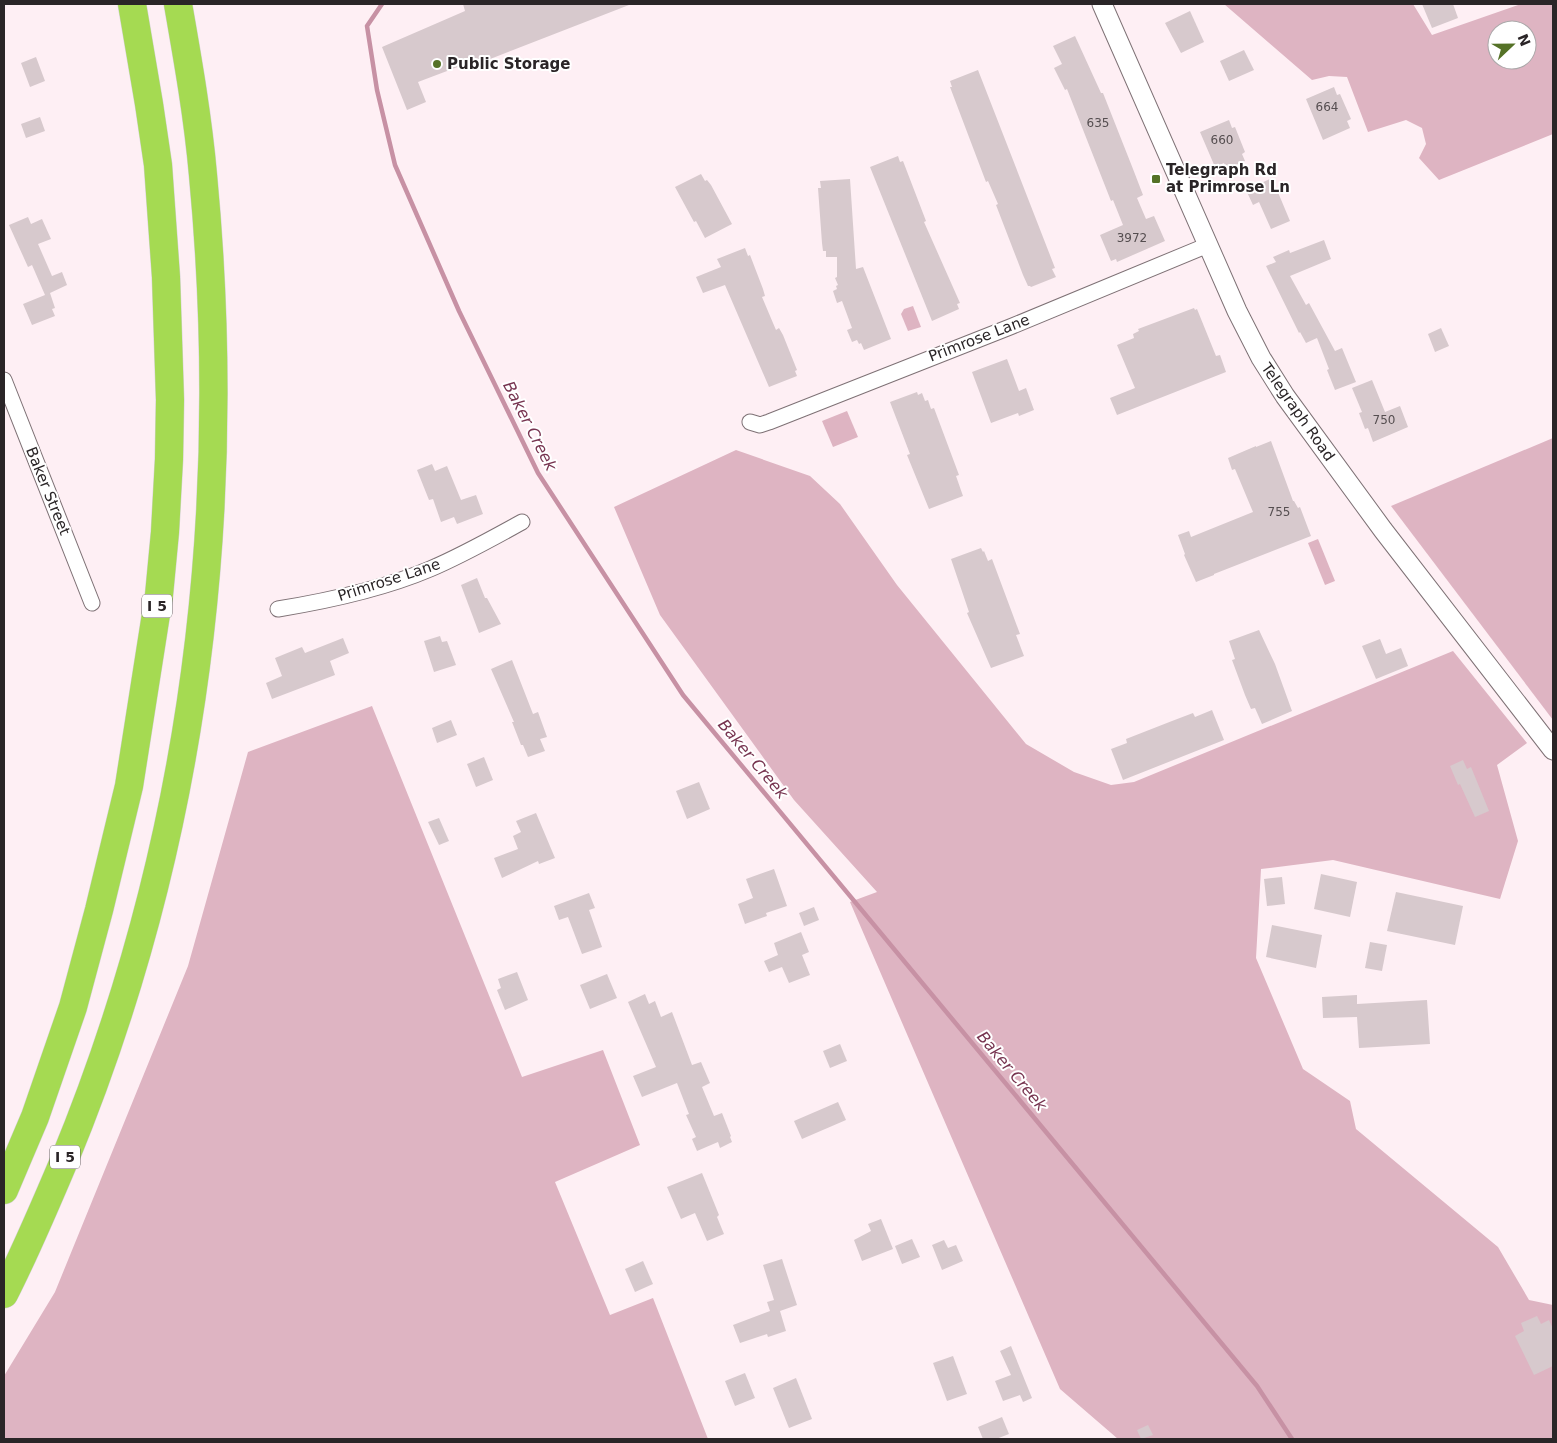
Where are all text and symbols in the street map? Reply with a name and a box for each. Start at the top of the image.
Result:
north arrow [1487,20,1537,70]
text: N [1514,32,1534,49]
place label: Public Storage [447,55,571,73]
marker: Public Storage [431,58,443,70]
house number: 664 [1316,100,1338,114]
house number: 635 [1087,116,1109,130]
house number: 660 [1211,133,1233,147]
place label: Telegraph Rd at Primrose Ln [1166,161,1290,196]
marker: Telegraph Rd at Primrose Ln [1150,173,1162,185]
house number: 3972 [1117,231,1147,245]
street label: Primrose Lane [926,310,1032,366]
street label: Telegraph Road [1257,359,1339,464]
water label: Baker Creek [499,378,561,475]
house number: 750 [1373,413,1395,427]
street label: Baker Street [22,444,74,538]
house number: 755 [1268,505,1290,519]
street label: Primrose Lane [335,555,443,605]
road number: I 5 [142,594,172,618]
water label: Baker Creek [714,715,792,803]
water label: Baker Creek [973,1027,1051,1115]
road number: I 5 [50,1146,80,1168]

